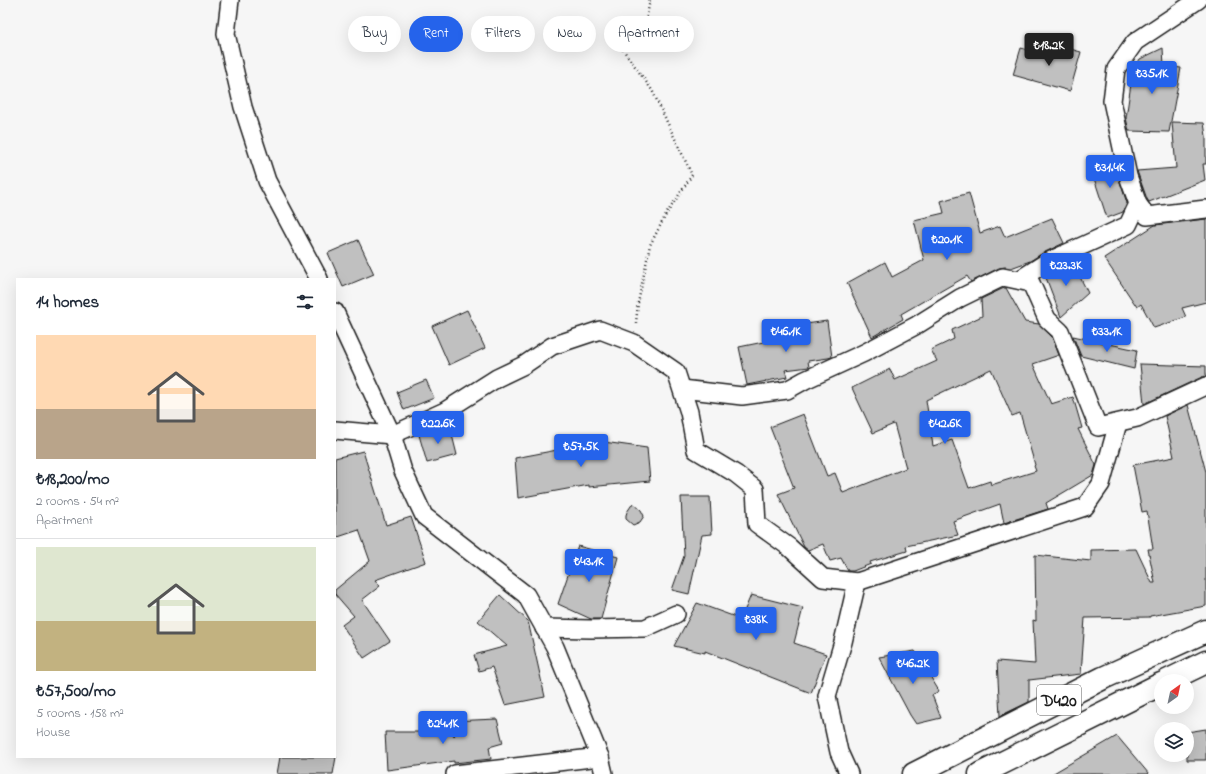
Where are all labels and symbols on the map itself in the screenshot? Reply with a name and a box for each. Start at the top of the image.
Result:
pin: ₺18.2K [1016,33,1082,67]
pin: ₺35.1K [1119,61,1185,95]
pin: ₺31.4K [1077,155,1143,189]
pin: ₺20.1K [914,227,980,261]
pin: ₺23.3K [1033,253,1099,287]
pin: ₺46.1K [753,319,819,353]
pin: ₺33.1K [1074,319,1140,353]
pin: ₺22.6K [405,411,471,445]
pin: ₺42.6K [912,411,978,445]
pin: ₺57.5K [548,434,614,468]
pin: ₺43.1K [556,549,622,583]
pin: ₺38K [732,607,780,641]
pin: ₺46.2K [880,651,946,685]
north arrow [1154,674,1194,714]
road number: D420 [1037,685,1081,715]
pin: ₺24.1K [410,711,476,745]

